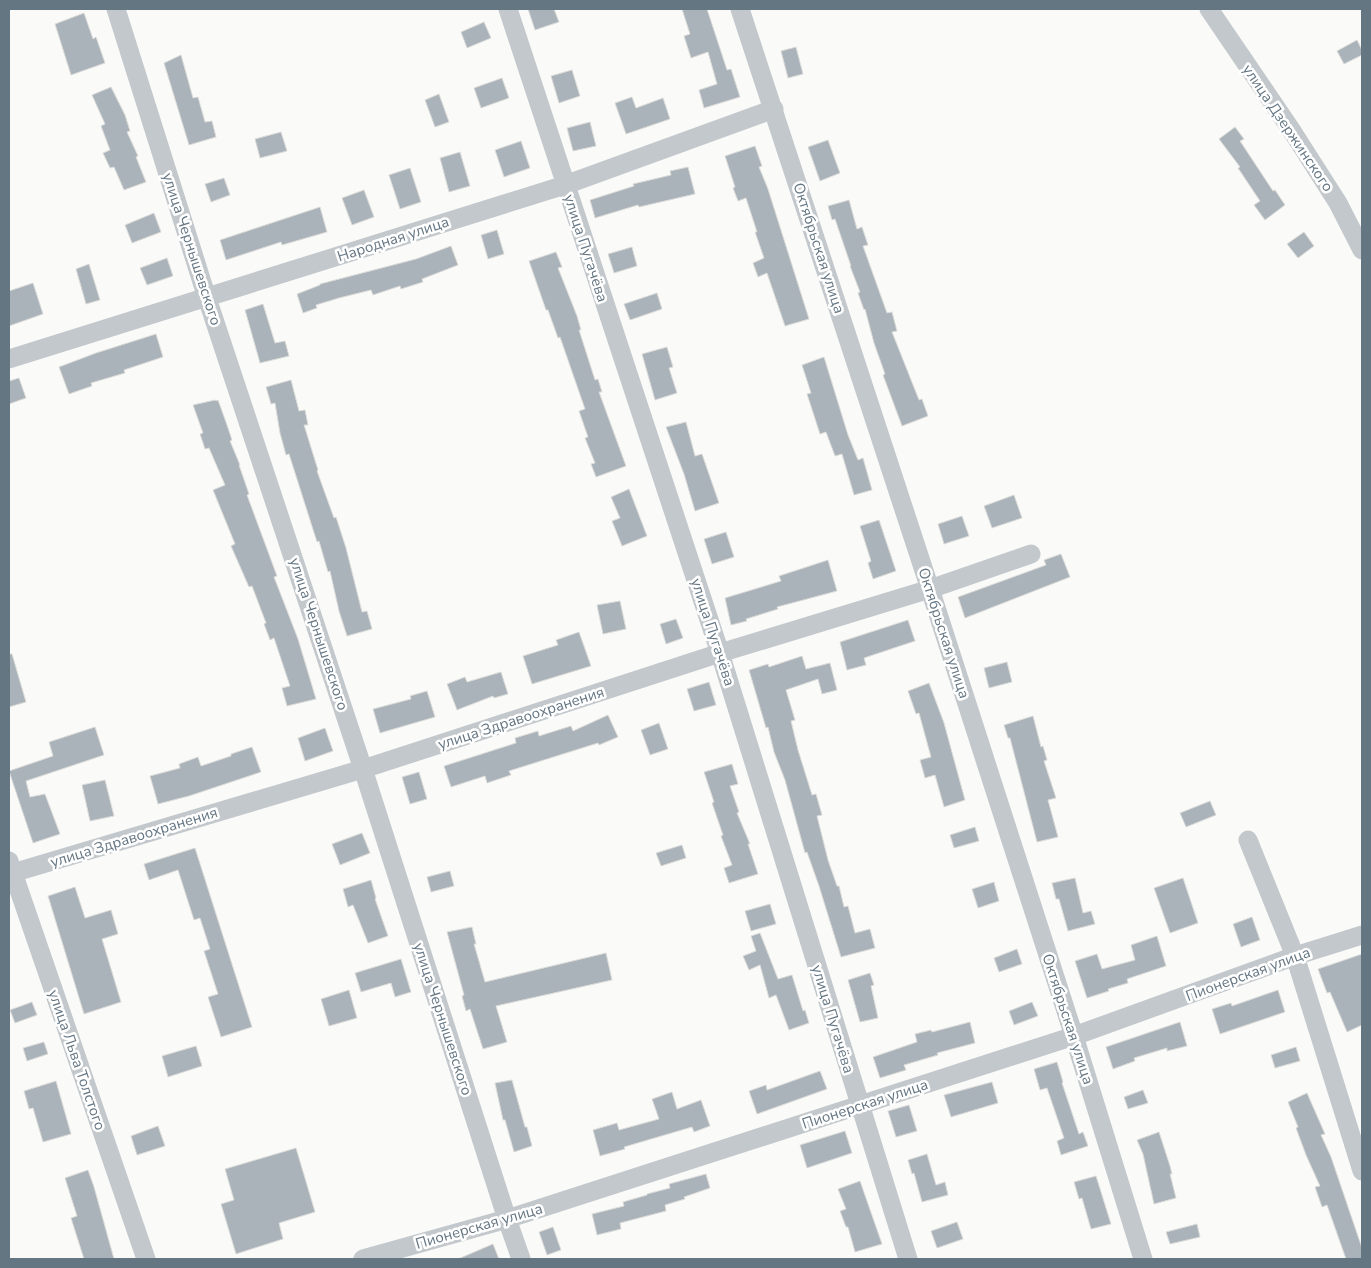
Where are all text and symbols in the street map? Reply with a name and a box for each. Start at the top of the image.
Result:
street label: улица Дзержинского [1238,60,1338,196]
street label: улица Чернышевского [158,170,226,328]
street label: Октябрьская улица [788,180,850,316]
street label: улица Пугачёва [559,192,613,304]
street label: Народная улица [335,211,451,267]
street label: улица Чернышевского [285,555,353,713]
street label: Октябрьская улица [913,565,975,701]
street label: улица Пугачёва [686,576,740,688]
street label: улица Здравоохранения [435,682,607,754]
street label: улица Здравоохранения [48,802,220,872]
street label: улица Чернышевского [409,940,477,1098]
street label: Пионерская улица [1183,942,1313,1006]
street label: Октябрьская улица [1037,951,1099,1087]
street label: улица Пугачёва [807,962,859,1076]
street label: улица Льва Толстого [44,987,110,1133]
street label: Пионерская улица [799,1074,931,1134]
street label: Пионерская улица [413,1198,545,1254]

